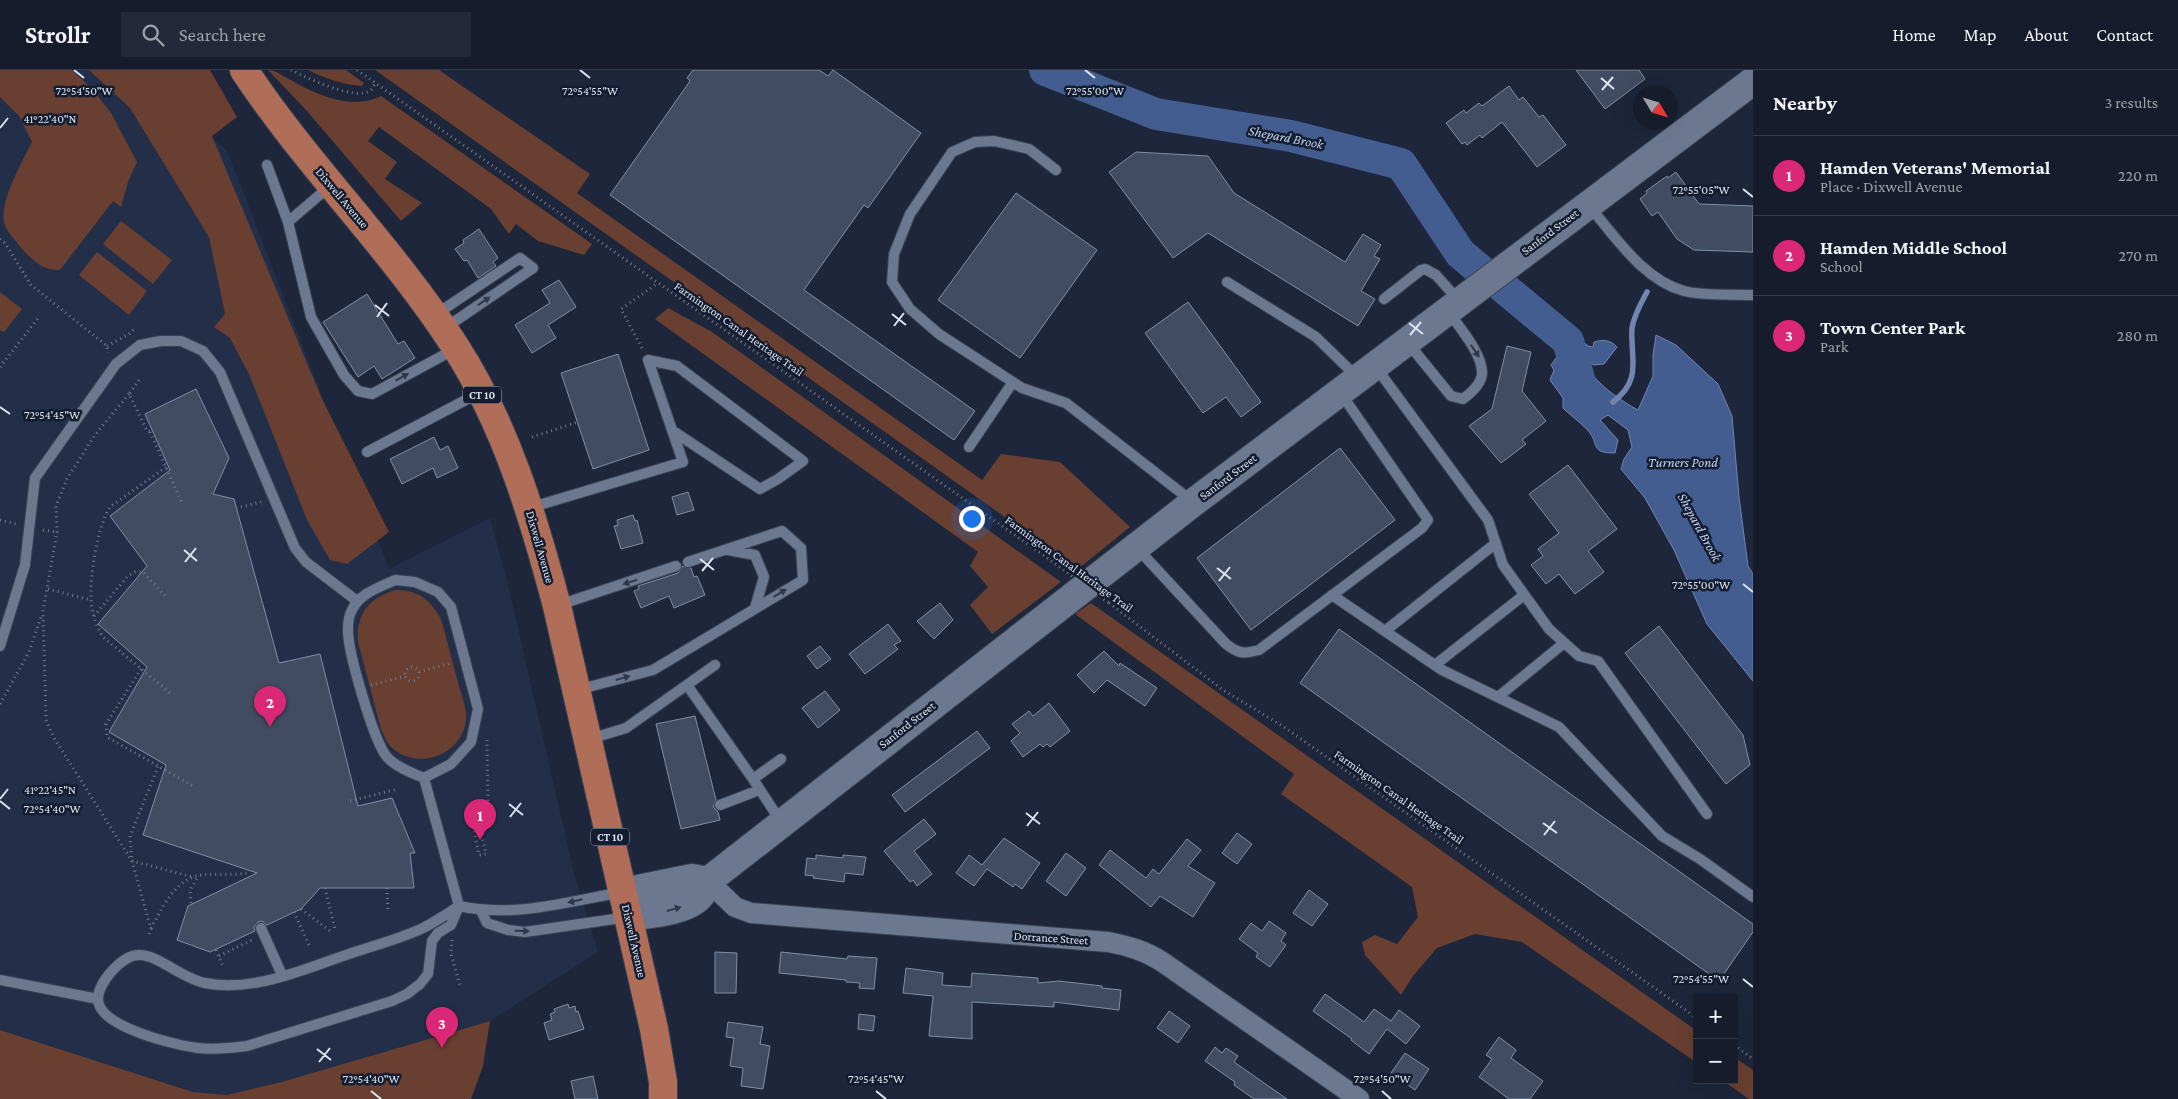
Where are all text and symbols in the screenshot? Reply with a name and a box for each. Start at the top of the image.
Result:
search box [121,12,471,57]
text: Strollr [25,21,91,48]
icon: search [139,21,167,49]
text: Search here [179,24,266,45]
text: Home [1893,25,1936,45]
text: Map [1964,25,1996,45]
text: About [2024,25,2068,45]
text: Contact [2096,25,2153,45]
text: 72°54'50"W [56,84,112,98]
text: 72°54'55"W [562,84,618,98]
text: 72°55'00"W [1066,84,1124,98]
north arrow [1633,85,1678,130]
text: Nearby [1773,91,1837,115]
text: 3 results [2105,94,2158,111]
text: 41°22'40"N [23,112,77,126]
water label: Shepard Brook [1247,122,1326,152]
text: Hamden Veterans' Memorial [1820,157,2050,178]
street label: Dixwell Avenue [313,165,371,231]
text: 1 [1786,167,1792,184]
text: 220 m [2118,167,2158,184]
text: Place · Dixwell Avenue [1820,178,1962,195]
text: 72°55'05"W [1673,183,1729,197]
street label: Sanford Street [1519,205,1582,258]
text: Hamden Middle School [1820,237,2007,258]
text: 2 [1785,247,1793,264]
text: 270 m [2119,247,2158,264]
text: School [1820,258,1863,275]
street label: Farmington Canal Heritage Trail [672,279,806,379]
one-way arrow [477,296,491,306]
text: Town Center Park [1820,317,1965,338]
text: 3 [1785,327,1793,344]
text: 280 m [2117,327,2158,344]
text: Park [1820,338,1848,355]
one-way arrow [1470,344,1479,358]
one-way arrow [395,373,409,381]
road number: CT 10 [463,386,501,404]
text: 72°54'45"W [24,408,80,422]
street label: Sanford Street [1197,450,1260,503]
water label: Turners Pond [1648,454,1718,470]
water label: Shepard Brook [1675,490,1726,565]
your location [959,506,985,532]
street label: Dixwell Avenue [523,509,557,585]
street label: Farmington Canal Heritage Trail [1002,513,1136,615]
one-way arrow [622,578,637,586]
text: 72°55'00"W [1672,578,1730,592]
one-way arrow [774,589,787,598]
one-way arrow [615,674,630,682]
pin: 2 [254,686,286,727]
street label: Sanford Street [876,698,939,751]
street label: Farmington Canal Heritage Trail [1332,747,1466,847]
text: 41°22'45"N [24,783,76,797]
pin: 1 [464,799,496,840]
text: 72°54'40"W [23,802,81,816]
road number: CT 10 [591,829,629,846]
one-way arrow [567,897,582,905]
street label: Dixwell Avenue [619,903,649,979]
one-way arrow [666,905,682,913]
one-way arrow [514,927,530,935]
street label: Dorrance Street [1013,928,1090,948]
text: 72°54'55"W [1673,972,1729,986]
map controls [1693,994,1738,1084]
button: + [1693,994,1738,1039]
pin: 3 [426,1007,458,1048]
button: − [1693,1039,1738,1084]
text: 72°54'40"W [342,1072,400,1086]
text: 72°54'45"W [848,1072,904,1086]
text: 72°54'50"W [1354,1072,1410,1086]

